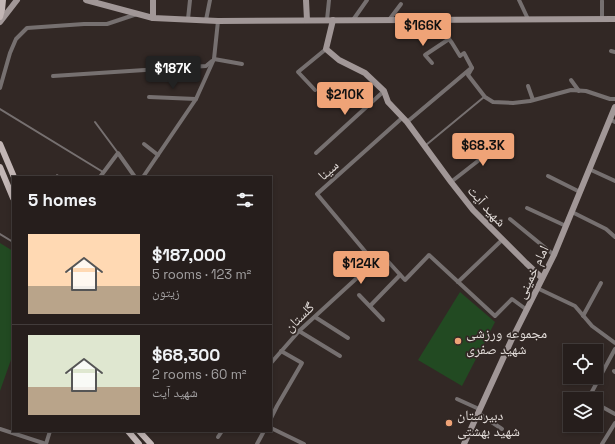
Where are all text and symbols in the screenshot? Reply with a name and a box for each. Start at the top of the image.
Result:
pin: $166K [395,13,451,47]
text: $166K [404,17,442,34]
pin: $187K [145,56,201,90]
text: $187K [155,60,191,77]
pin: $210K [317,82,373,116]
text: $210K [326,86,364,103]
pin: $68.3K [450,133,516,167]
text: $68.3K [461,137,505,154]
street label: سینا [314,156,342,184]
street label: شهید آیت [464,182,510,230]
text: 5 homes [28,189,97,211]
icon: filters [234,189,256,211]
street label: امام خمینی [511,242,554,302]
text: $187,000 [152,244,226,266]
icon: home [60,250,108,298]
pin: $124K [333,251,389,285]
text: $124K [342,255,380,272]
text: 5 rooms · 123 m² [152,266,251,283]
text: زیتون [152,284,180,301]
street label: گلستان [280,298,318,336]
place label: مجموعه ورزشی شهید صفری [466,324,547,358]
marker: مجموعه ورزشی شهید صفری [453,336,463,346]
text: $68,300 [152,344,220,366]
map controls [563,344,603,432]
button: locate [563,344,603,384]
icon: home [60,351,108,399]
text: 2 rooms · 60 m² [152,366,247,383]
text: شهید آیت [152,384,198,401]
button: layers [563,392,603,432]
place label: دبیرستان شهید بهشتی [457,406,520,440]
marker: دبیرستان شهید بهشتی [444,418,454,428]

